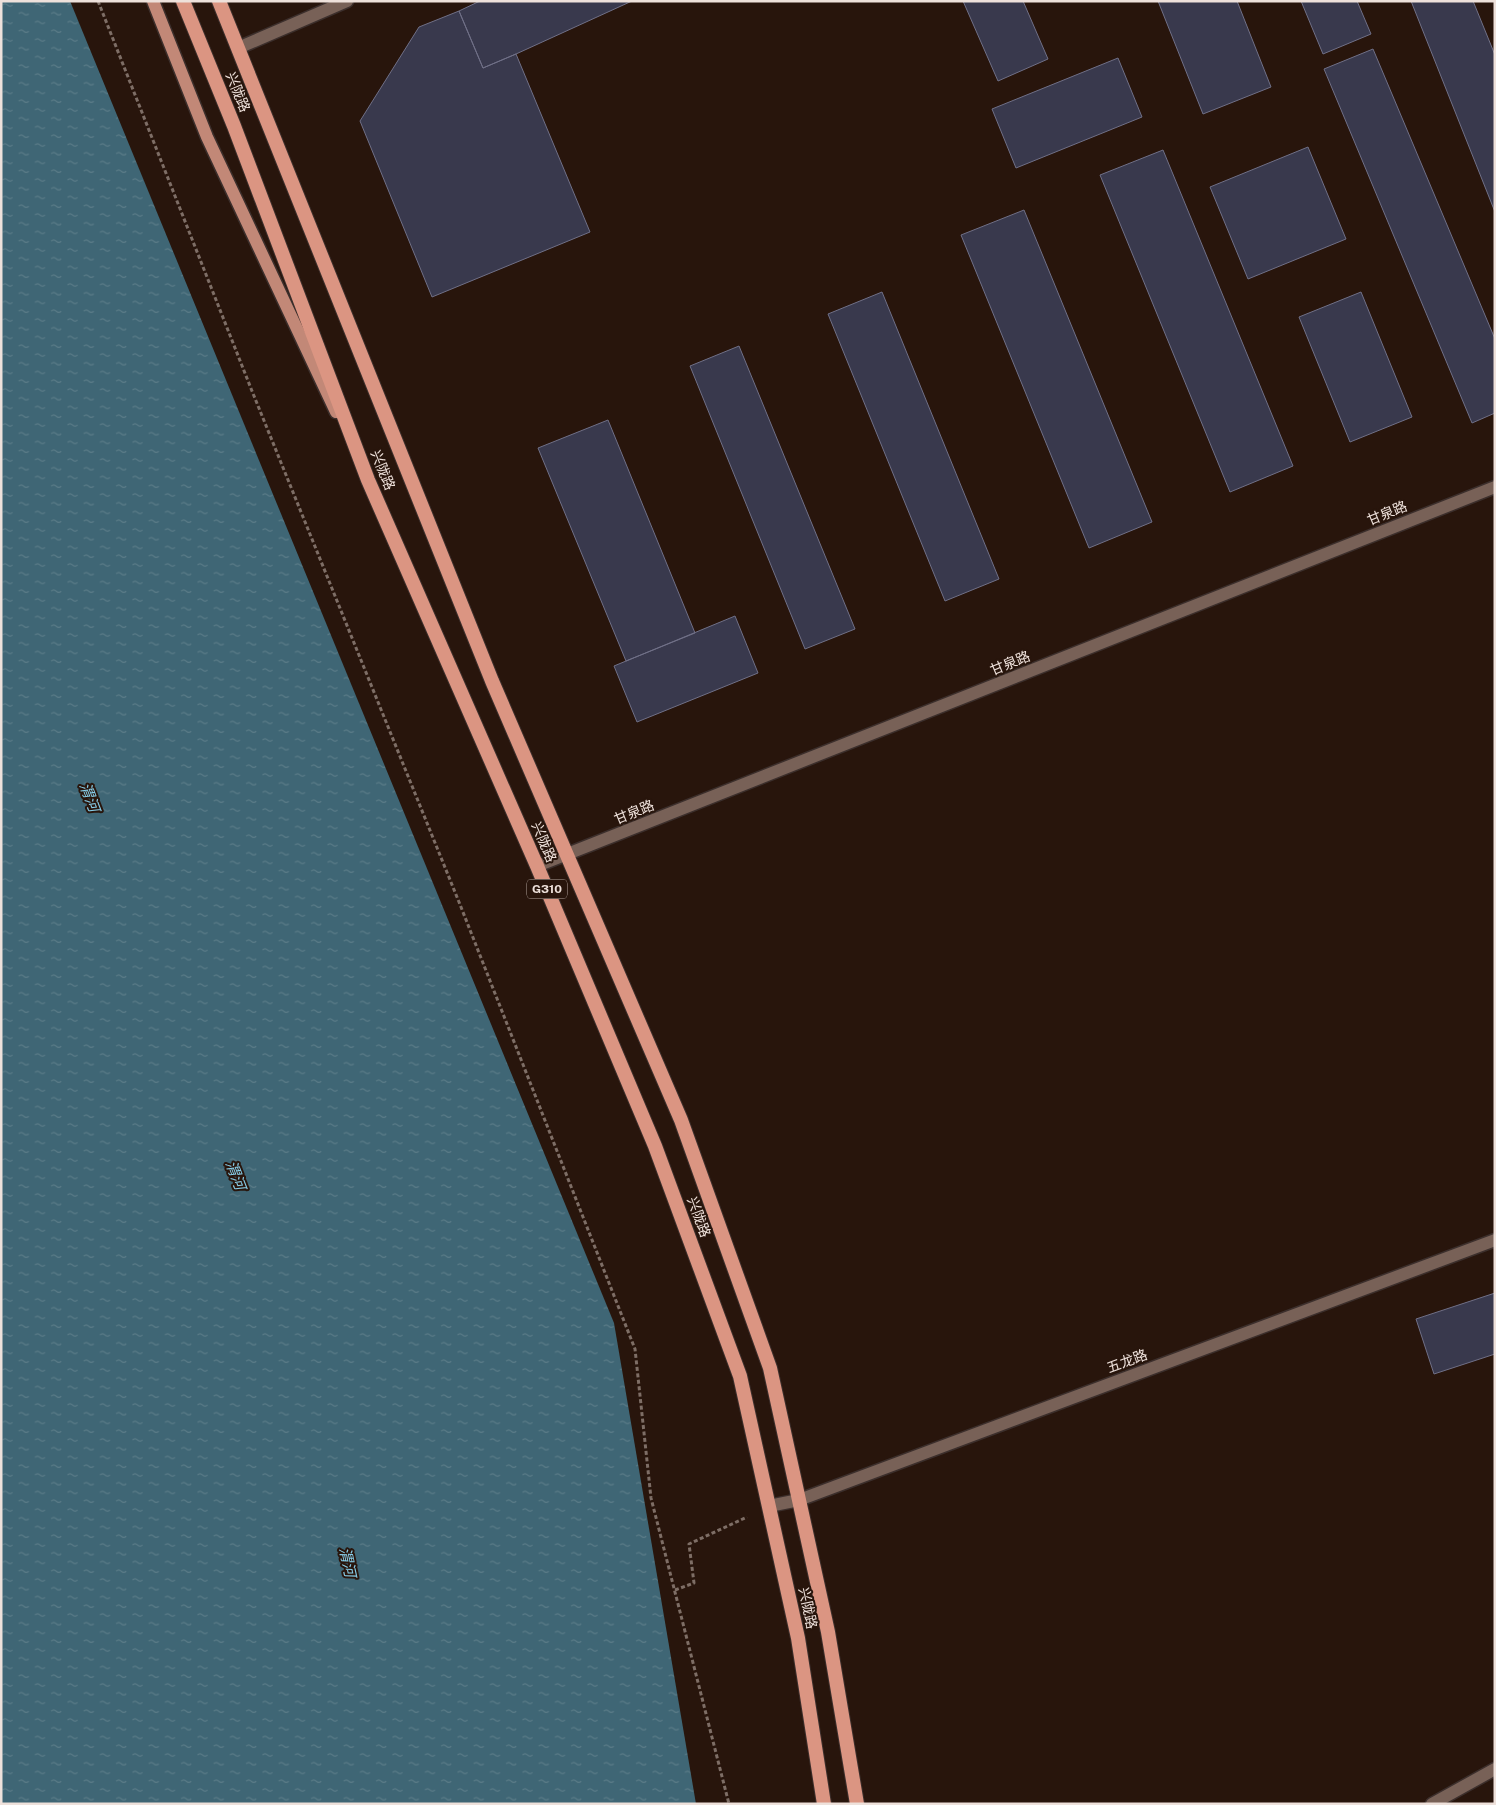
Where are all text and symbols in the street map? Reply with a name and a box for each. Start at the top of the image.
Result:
street label: 兴陇路 [223,70,253,114]
street label: 兴陇路 [368,448,398,492]
street label: 甘泉路 [1365,498,1409,528]
street label: 甘泉路 [988,648,1032,678]
water label: 渭河 [77,780,104,817]
street label: 甘泉路 [612,797,656,827]
street label: 兴陇路 [528,820,560,864]
road number: G310 [527,880,567,899]
water label: 渭河 [223,1158,250,1195]
street label: 兴陇路 [684,1195,714,1239]
street label: 五龙路 [1105,1346,1149,1376]
water label: 渭河 [337,1546,360,1581]
street label: 兴陇路 [796,1586,820,1630]

